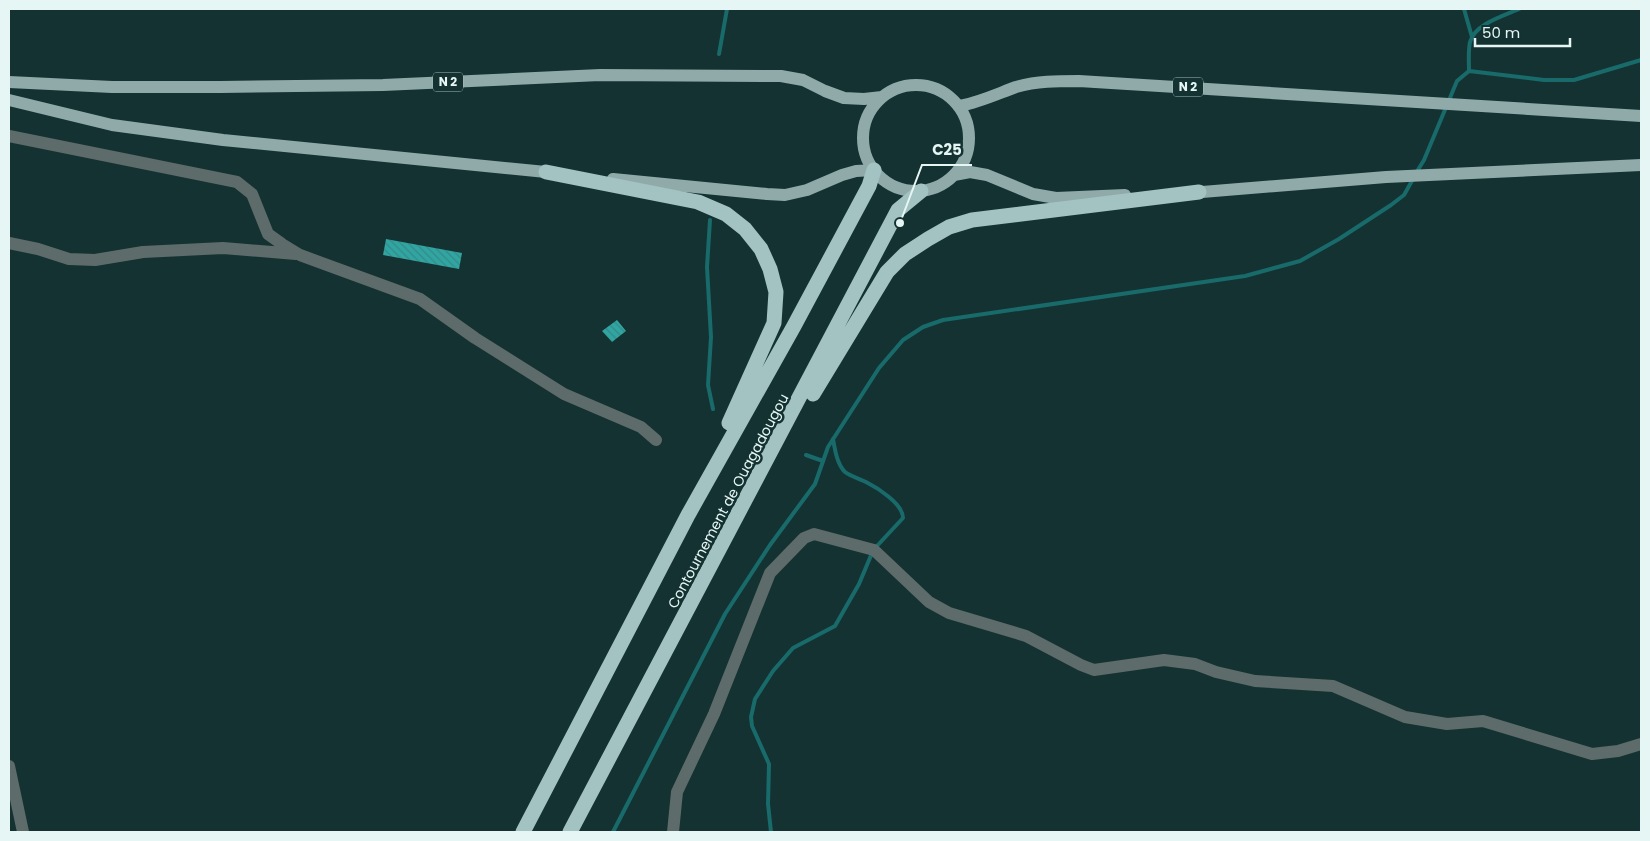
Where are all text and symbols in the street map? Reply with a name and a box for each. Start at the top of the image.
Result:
scale bar [1475,15,1570,47]
text: 50 m [1482,22,1520,43]
road number: N 2 [433,72,463,91]
road number: N 2 [1173,77,1203,96]
callout: C25 [922,135,972,165]
text: C25 [932,139,962,160]
street label: Contournement de Ouagadougou [663,390,793,612]

